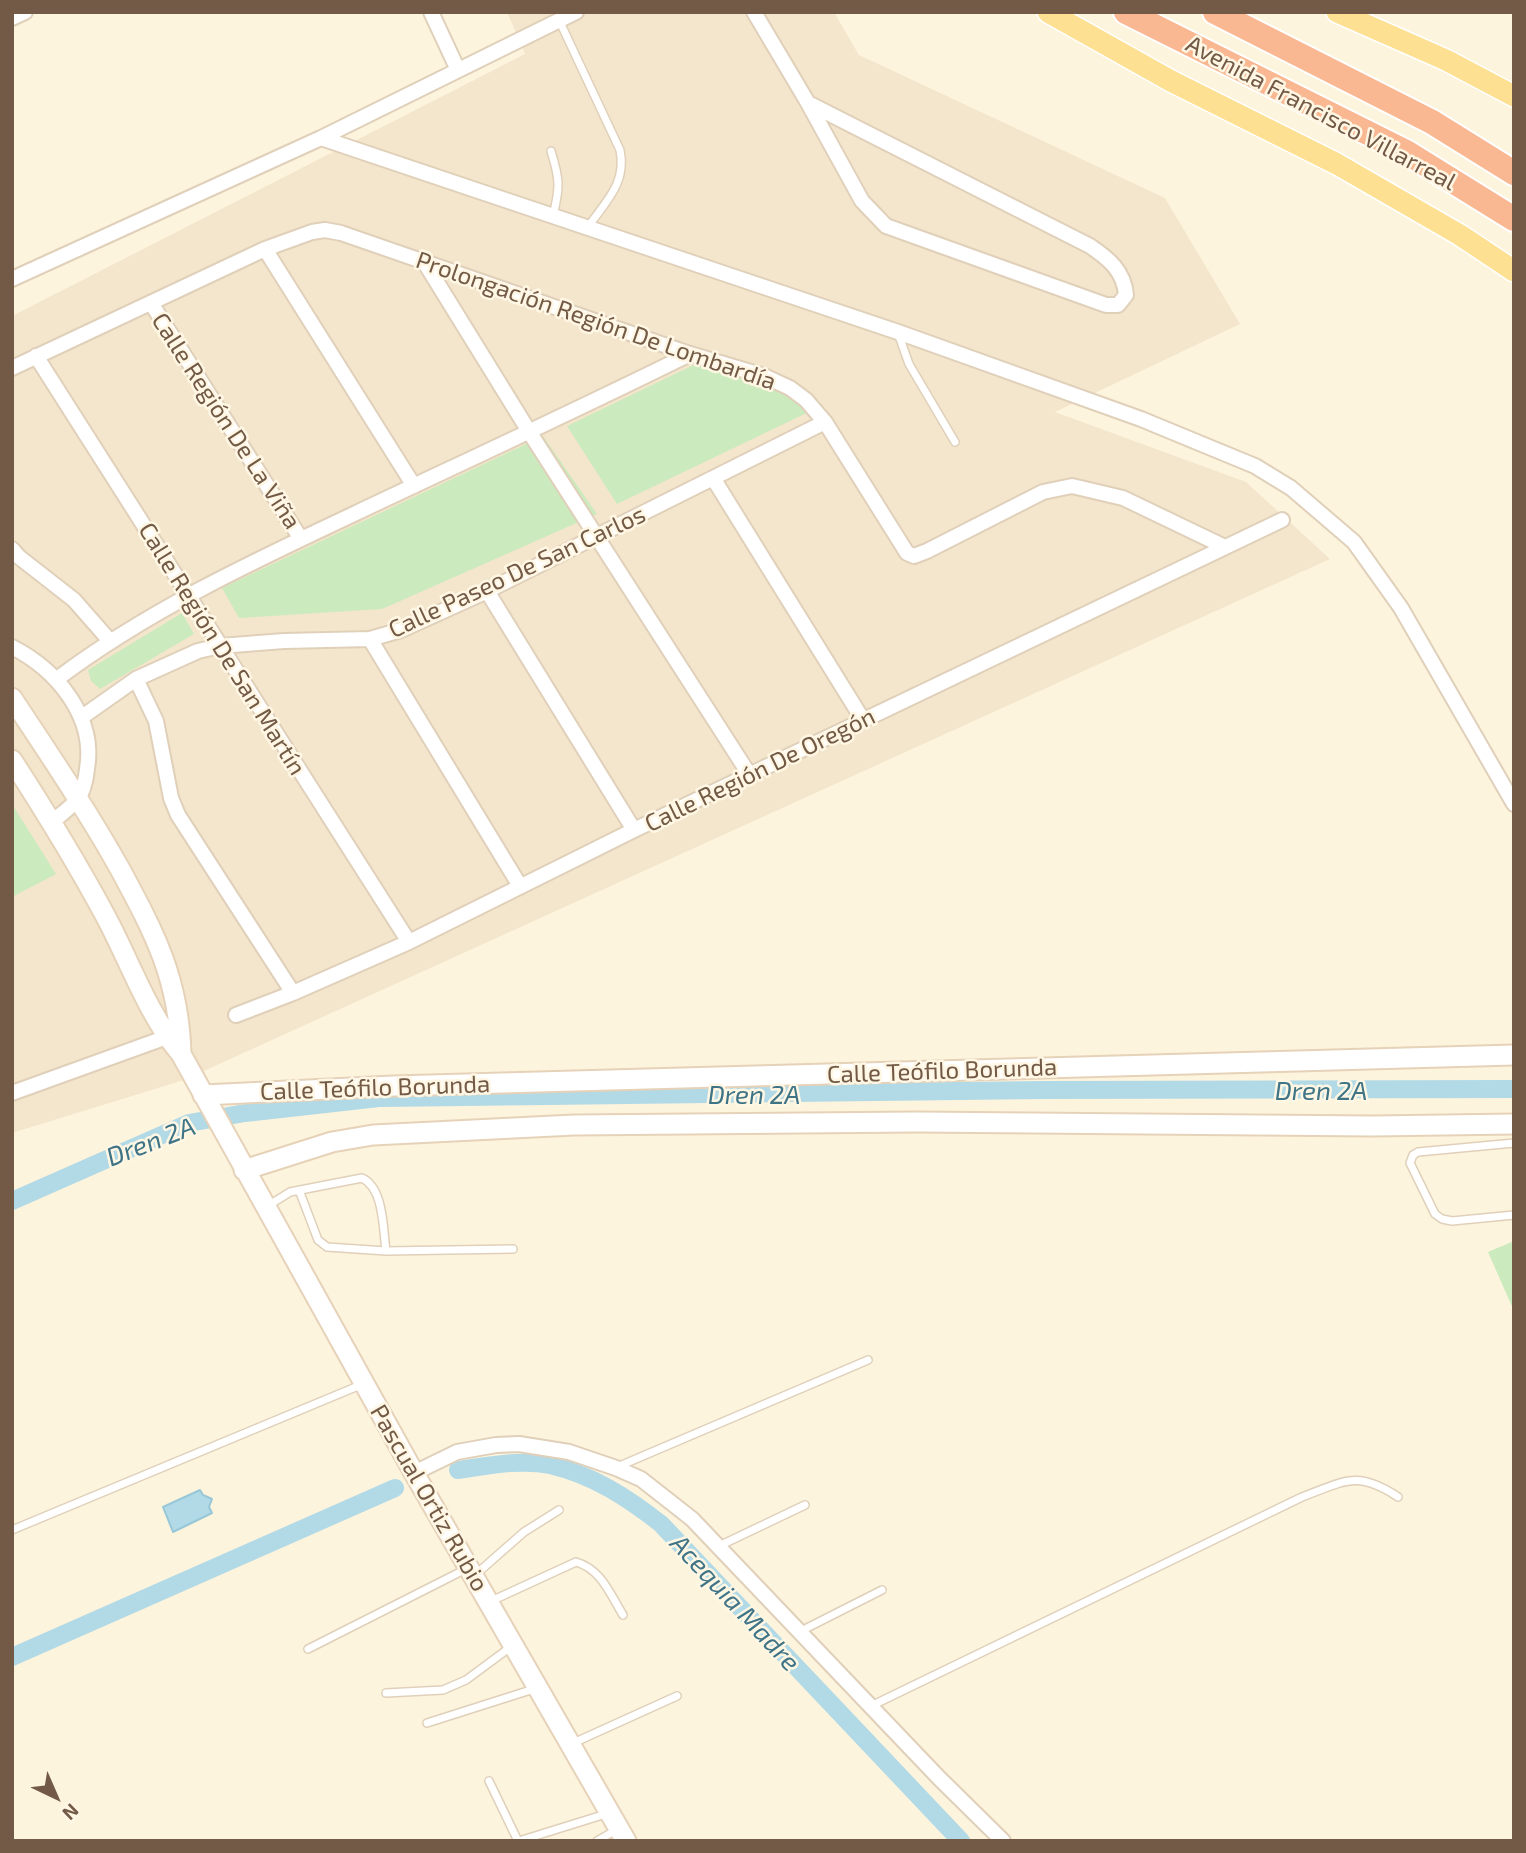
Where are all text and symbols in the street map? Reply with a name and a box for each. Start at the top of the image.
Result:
street label: Avenida Francisco Villarreal [1181,29,1461,197]
street label: Prolongación Región De Lombardía [412,246,780,396]
street label: Calle Región De La Viña [145,308,307,534]
street label: Calle Paseo De San Carlos [384,500,650,644]
street label: Calle Región De San Martín [132,517,312,781]
street label: Calle Región De Oregón [640,702,880,838]
street label: Calle Teófilo Borunda [826,1053,1058,1089]
street label: Calle Teófilo Borunda [259,1070,491,1106]
water label: Dren 2A [1275,1075,1367,1107]
water label: Dren 2A [708,1079,800,1111]
water label: Dren 2A [102,1111,200,1173]
street label: Pascual Ortiz Rubio [364,1400,494,1596]
water label: Acequia Madre [664,1528,806,1678]
north arrow [21,1762,91,1832]
text: N [58,1799,84,1826]

